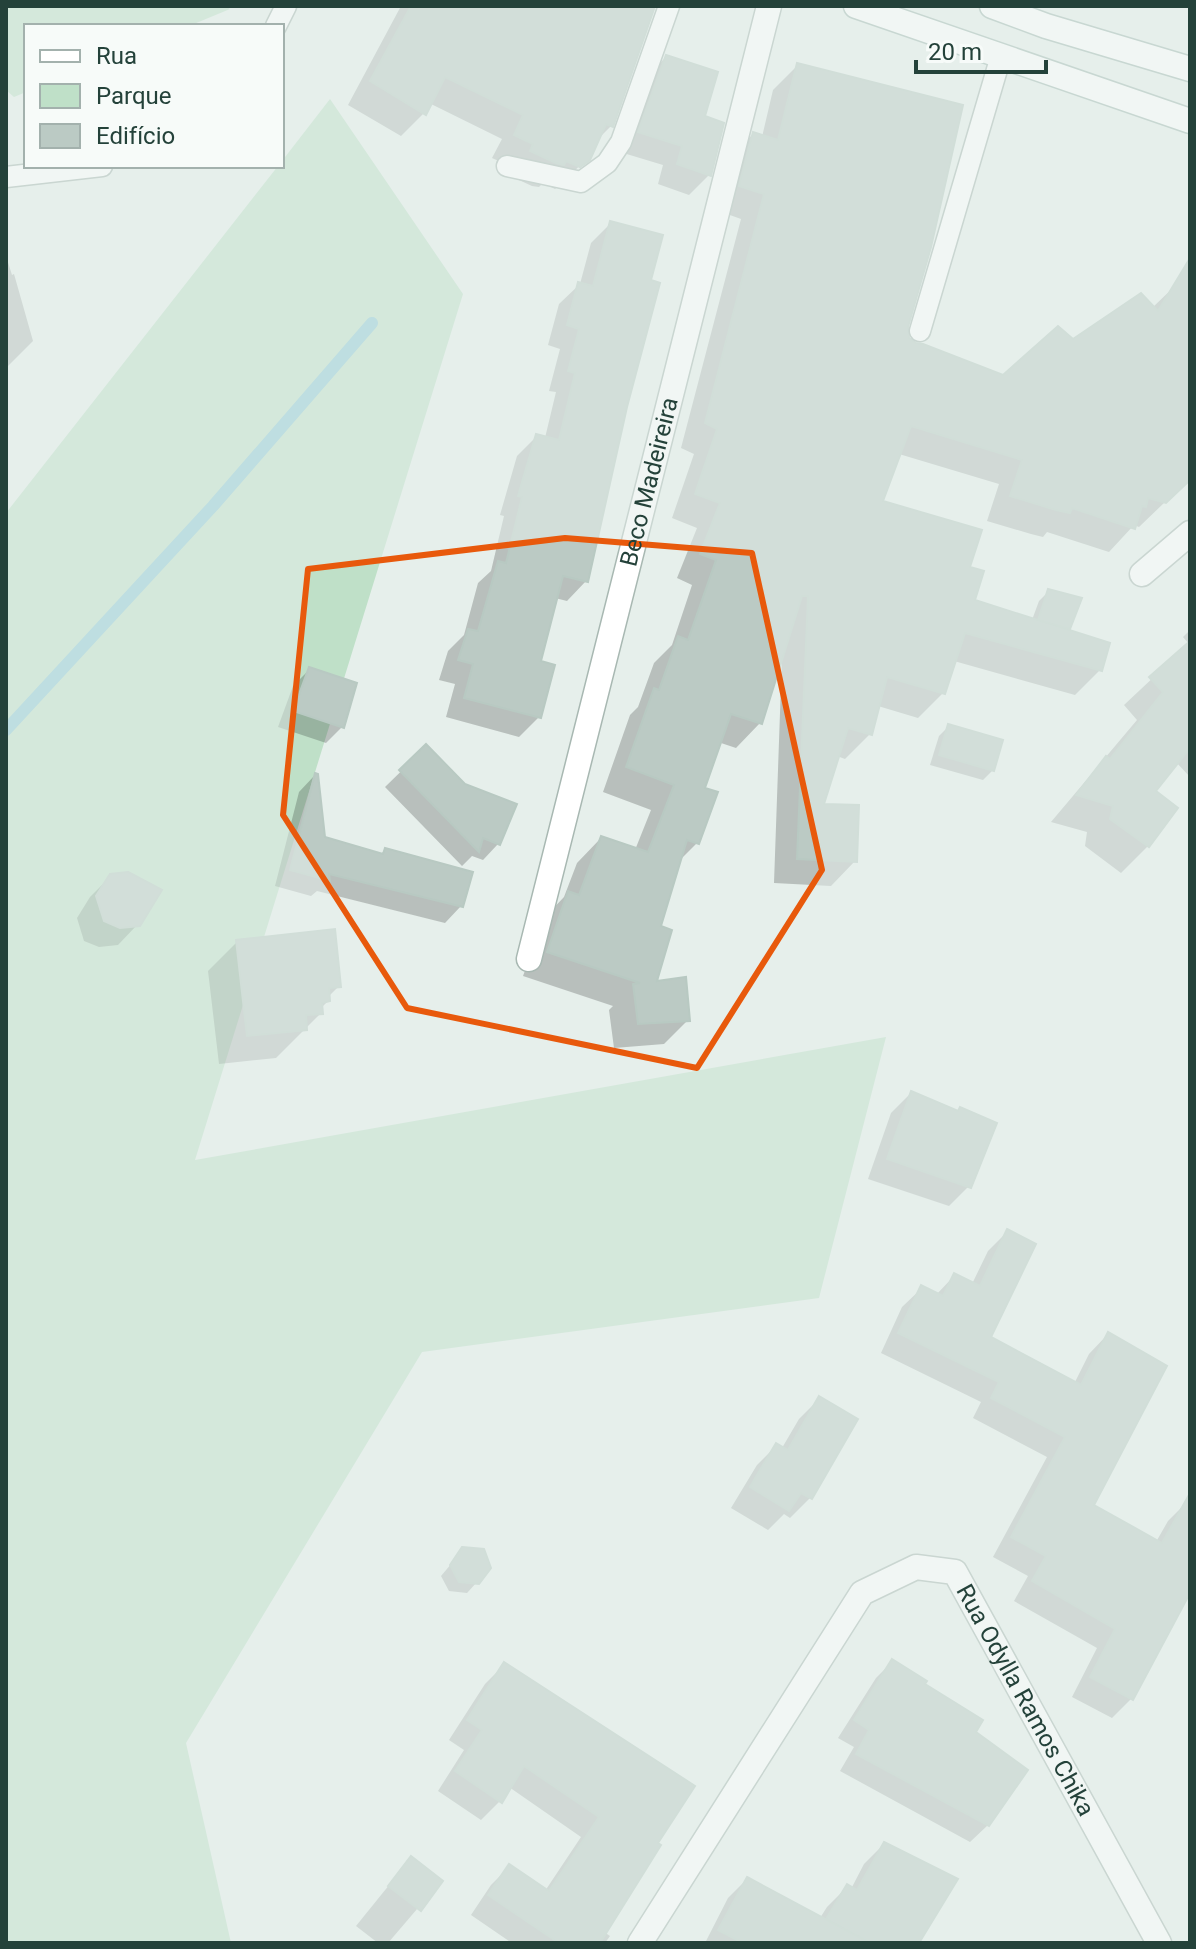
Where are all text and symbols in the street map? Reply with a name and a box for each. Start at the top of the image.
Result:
legend [24,24,284,168]
scale bar [916,24,1046,74]
text: 20 m [928,38,982,66]
text: Rua [96,42,137,70]
text: Parque [96,82,172,110]
text: Edifício [96,122,175,150]
street label: Beco Madeireira [614,394,684,569]
street label: Rua Odylla Ramos Chika [951,1580,1100,1821]

